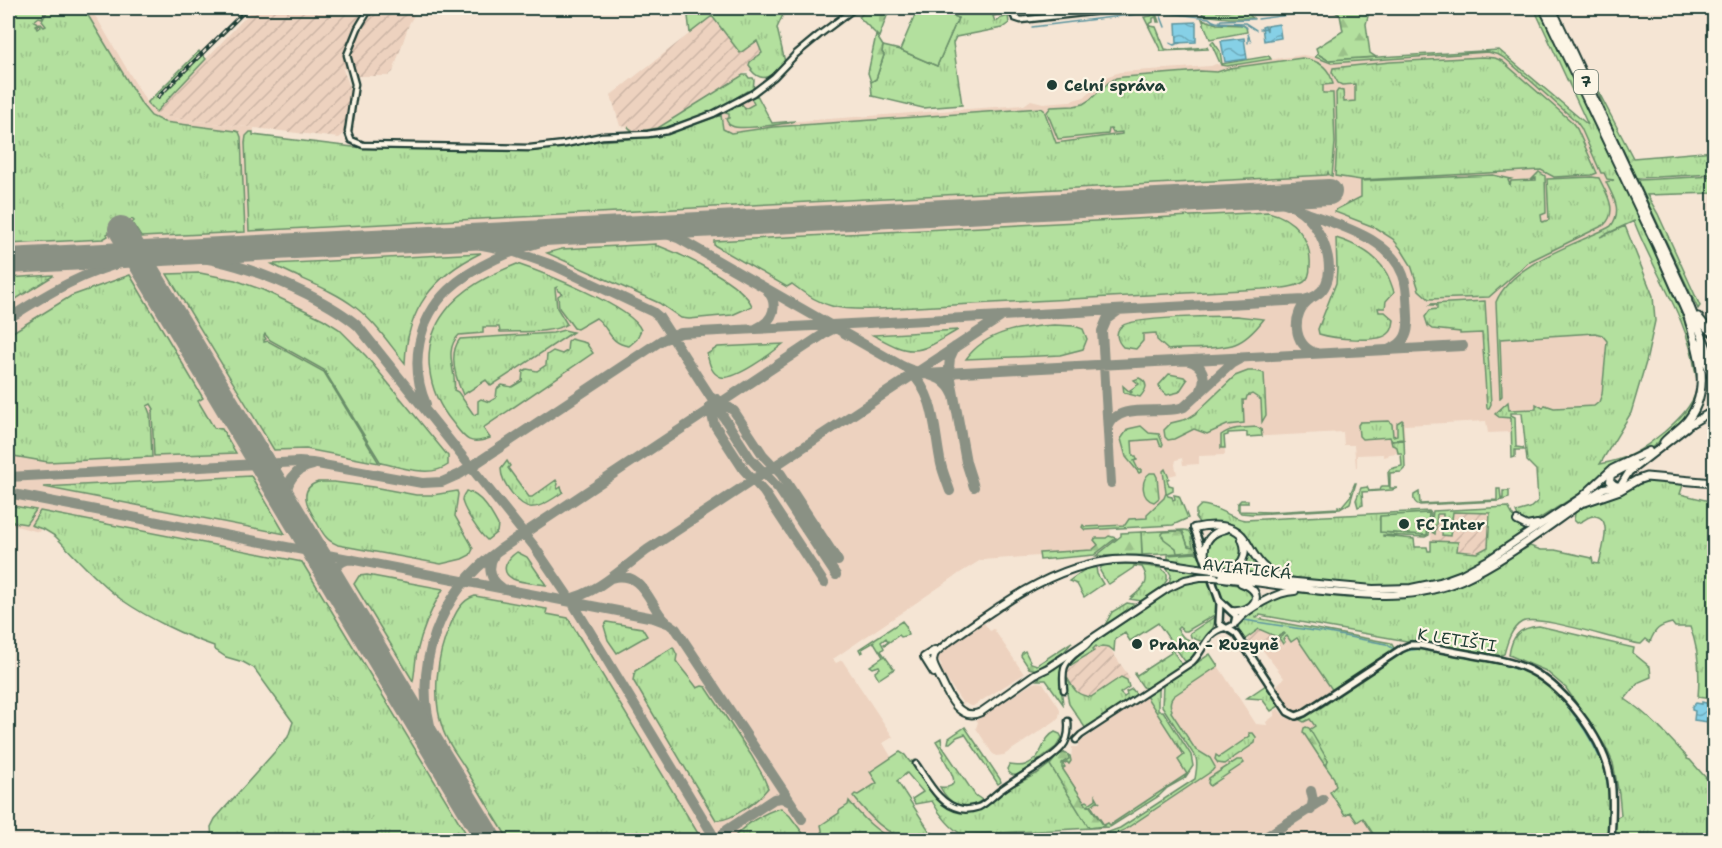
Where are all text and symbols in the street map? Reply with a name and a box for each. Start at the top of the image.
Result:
road number: 7 [1574,70,1598,94]
place label: Celní správa [1064,75,1166,96]
marker: Celní správa [1045,78,1059,92]
place label: FC Inter [1416,514,1486,535]
marker: FC Inter [1397,517,1411,531]
street label: AVIATICKÁ [1201,554,1293,584]
street label: K LETIŠTI [1416,623,1498,657]
place label: Praha - Ruzyně [1149,634,1280,655]
marker: Praha - Ruzyně [1130,637,1144,651]

